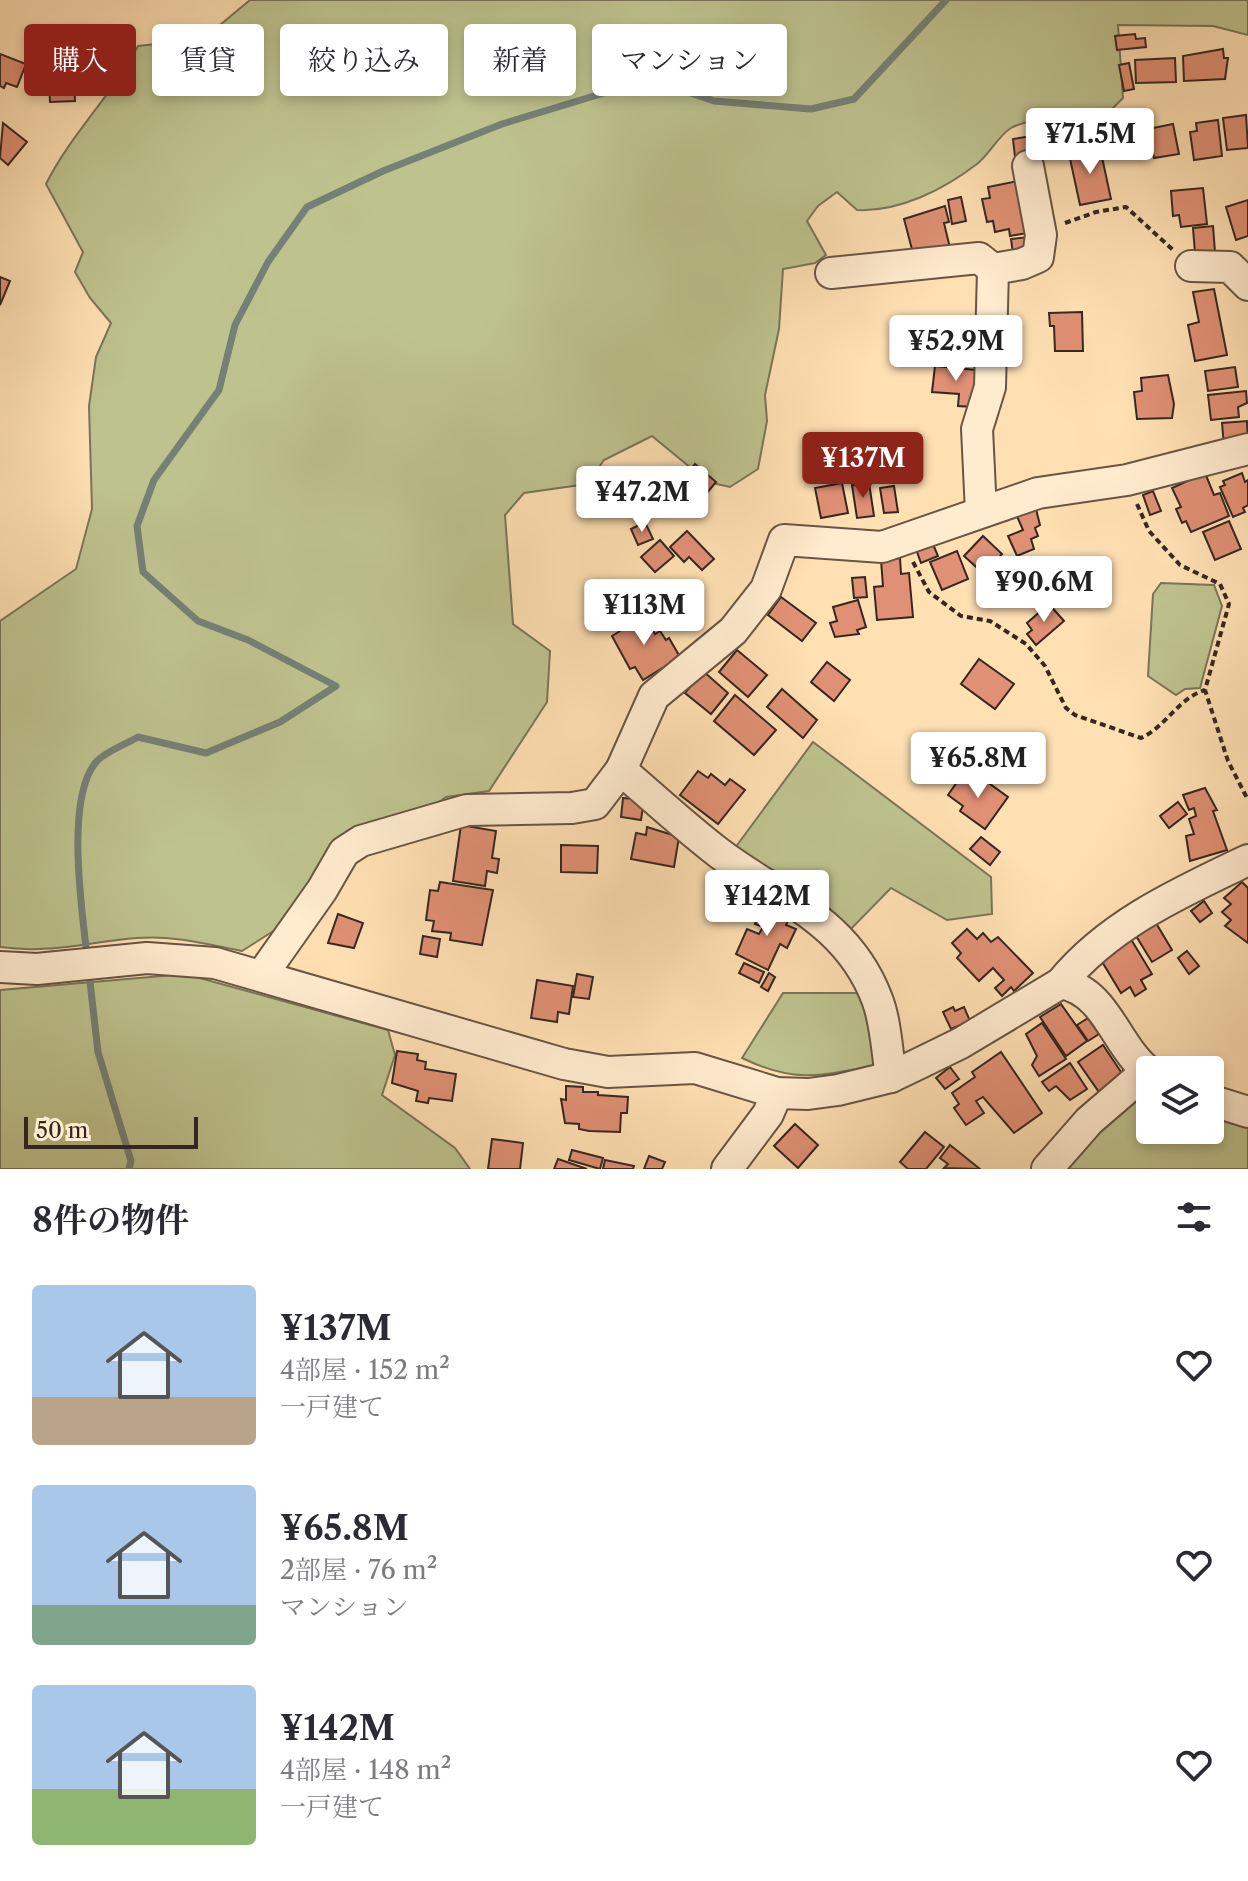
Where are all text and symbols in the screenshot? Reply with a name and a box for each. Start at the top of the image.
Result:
chip: 購入 [24,24,136,96]
chip: 賃貸 [152,24,264,96]
chip: 絞り込み [280,24,448,96]
chip: 新着 [464,24,576,96]
chip: マンション [592,24,787,96]
pin: ¥71.5M [1025,108,1155,176]
text: ¥71.5M [1044,118,1136,150]
pin: ¥52.9M [891,315,1021,383]
text: ¥52.9M [907,325,1005,357]
pin: ¥137M [807,432,919,500]
text: ¥137M [820,442,906,474]
pin: ¥47.2M [577,466,707,534]
text: ¥47.2M [594,476,690,508]
pin: ¥90.6M [979,556,1109,624]
text: ¥90.6M [994,566,1094,598]
pin: ¥113M [588,579,700,647]
text: ¥113M [602,589,686,621]
pin: ¥65.8M [913,732,1043,800]
text: ¥65.8M [929,742,1027,774]
pin: ¥142M [711,870,823,938]
text: ¥142M [723,880,811,912]
map controls [1136,1056,1224,1144]
button: layers [1136,1056,1224,1144]
scale bar [24,1113,198,1149]
text: 50 m [36,1117,88,1144]
icon: filters [1172,1195,1216,1239]
text: 8件の物件 [32,1199,189,1241]
text: ¥137M [280,1307,392,1349]
icon: home [96,1317,192,1413]
icon: heart [1172,1343,1216,1387]
text: 4部屋 · 152 m² [280,1354,450,1386]
text: 一戸建て [280,1391,384,1423]
text: ¥65.8M [280,1507,409,1549]
icon: home [96,1517,192,1613]
icon: heart [1172,1543,1216,1587]
text: 2部屋 · 76 m² [280,1554,437,1586]
text: マンション [280,1591,409,1623]
text: ¥142M [280,1707,395,1749]
icon: home [96,1717,192,1813]
icon: heart [1172,1743,1216,1787]
text: 4部屋 · 148 m² [280,1754,451,1786]
text: 一戸建て [280,1791,384,1823]

